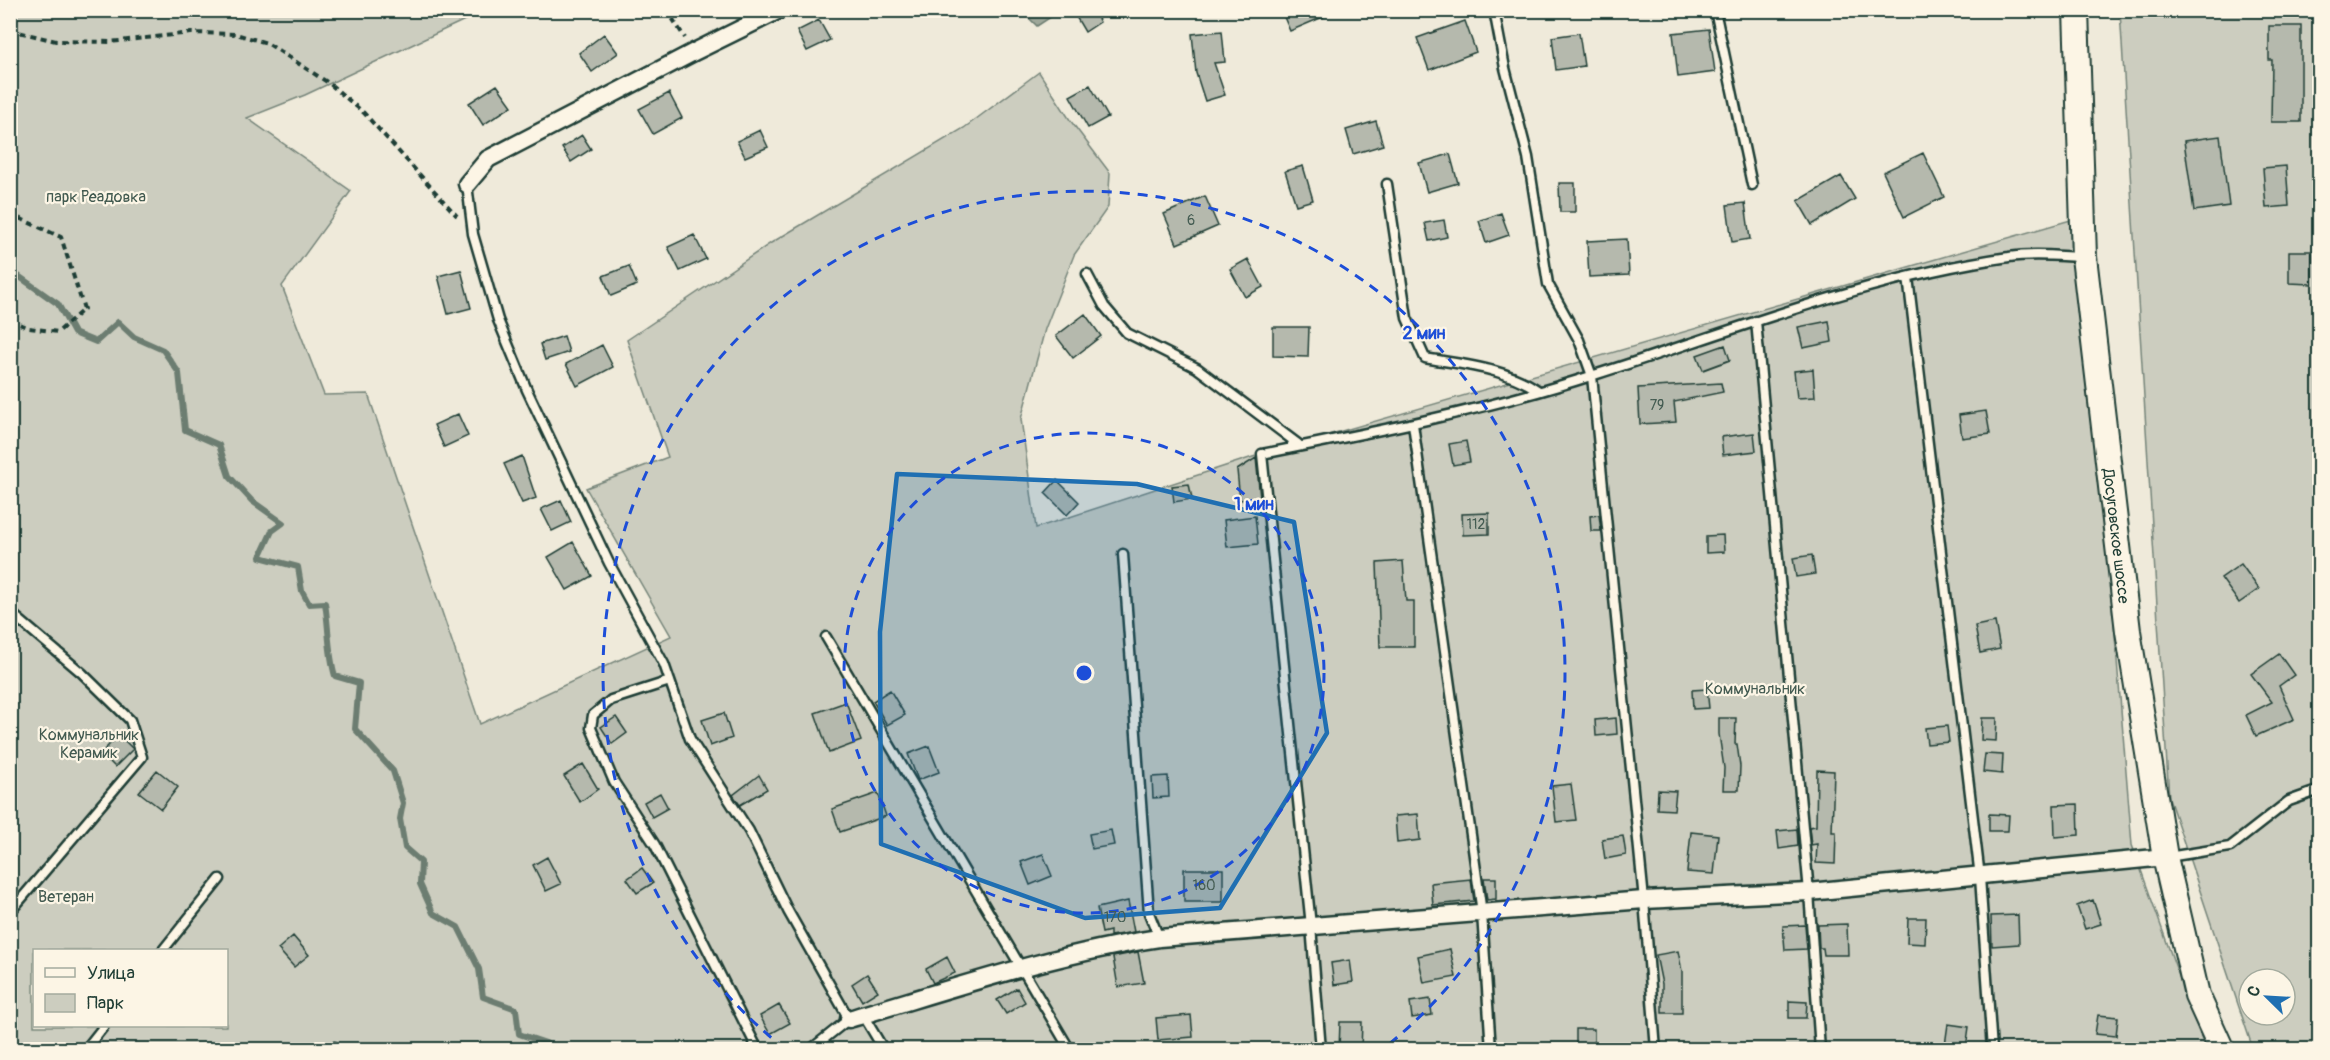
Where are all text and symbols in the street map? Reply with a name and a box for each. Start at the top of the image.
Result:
park label: парк Реадовка [46,187,146,207]
house number: 6 [1187,212,1195,229]
text: 2 мин [1403,322,1445,345]
house number: 79 [1650,397,1664,414]
street label: Досуговское шоссе [2098,467,2134,605]
text: 1 мин [1234,493,1274,516]
house number: 112 [1467,516,1486,533]
centre of rings [1074,663,1094,683]
park label: Коммунальник [1705,679,1805,699]
park label: Коммунальник Керамик [39,725,139,763]
house number: 160 [1192,877,1216,894]
park label: Ветеран [38,887,94,907]
house number: 170 [1104,909,1126,926]
legend [33,949,228,1027]
text: Улица [87,962,135,985]
north arrow [2237,967,2297,1027]
text: С [2243,983,2265,1000]
text: Парк [87,992,124,1015]

